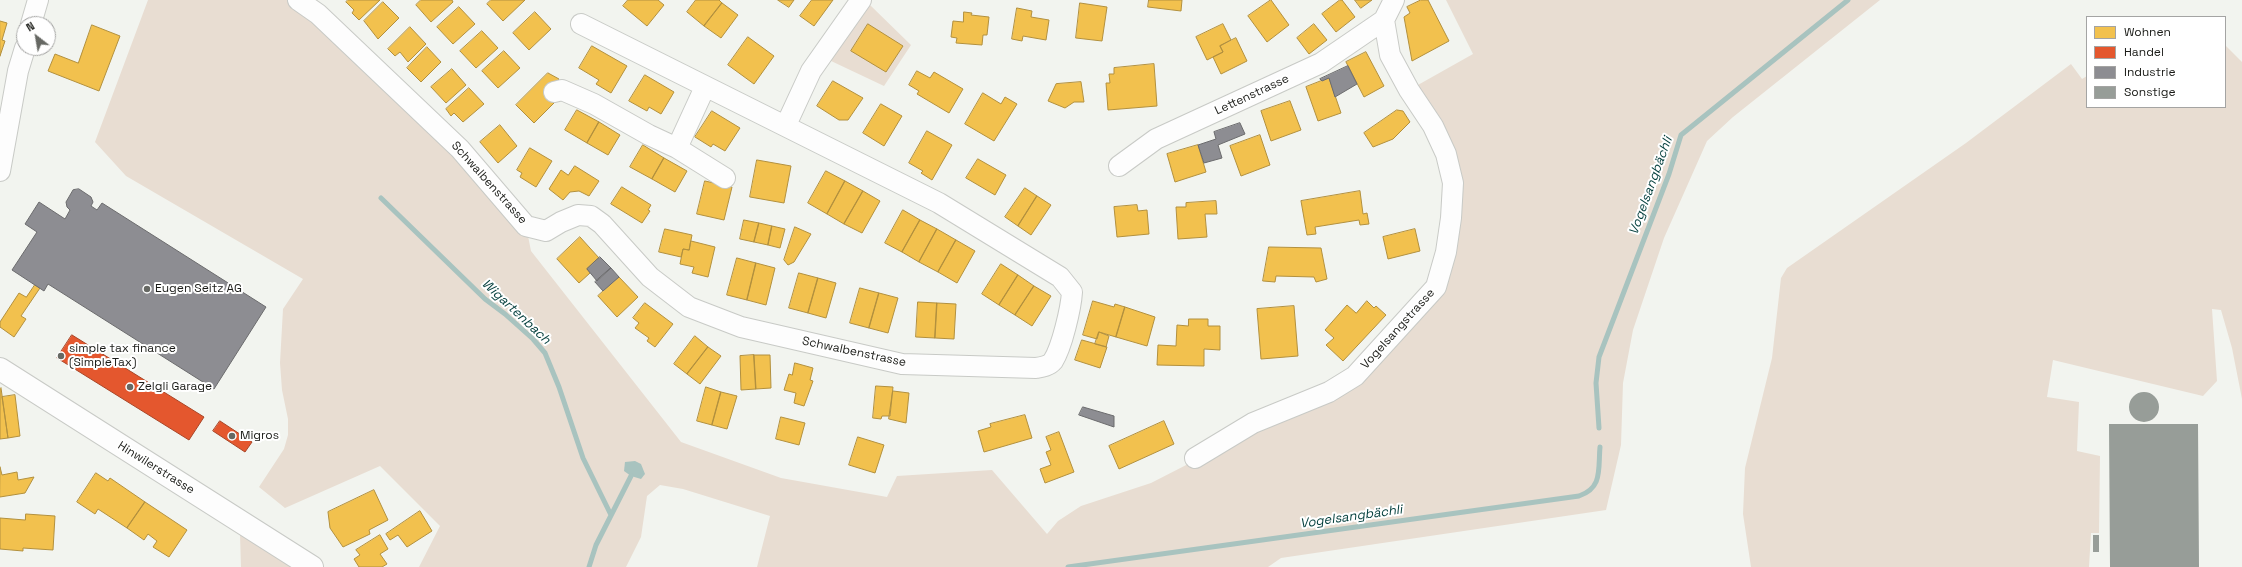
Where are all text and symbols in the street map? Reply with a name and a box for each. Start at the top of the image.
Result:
north arrow [16,16,56,56]
legend [2086,16,2226,108]
text: N [24,19,37,34]
text: Wohnen [2124,24,2171,40]
text: Handel [2124,44,2164,60]
text: Industrie [2124,64,2176,80]
street label: Lettenstrasse [1213,72,1291,118]
text: Sonstige [2124,84,2176,100]
water label: Vogelsangbächli [1626,135,1676,237]
street label: Schwalbenstrasse [448,139,530,227]
water label: Wigartenbach [478,276,554,348]
place label: Eugen Seitz AG [155,282,242,296]
marker: Eugen Seitz AG [142,284,152,294]
street label: Vogelsangstrasse [1358,286,1438,372]
street label: Schwalbenstrasse [801,334,907,370]
place label: simple tax finance (SimpleTax) [69,342,176,370]
marker: simple tax finance (SimpleTax) [56,351,66,361]
place label: Zelgli Garage [138,380,212,394]
marker: Zelgli Garage [125,382,135,392]
place label: Migros [240,429,279,443]
marker: Migros [227,431,237,441]
street label: Hinwilerstrasse [115,439,197,497]
water label: Vogelsangbächli [1299,502,1403,532]

